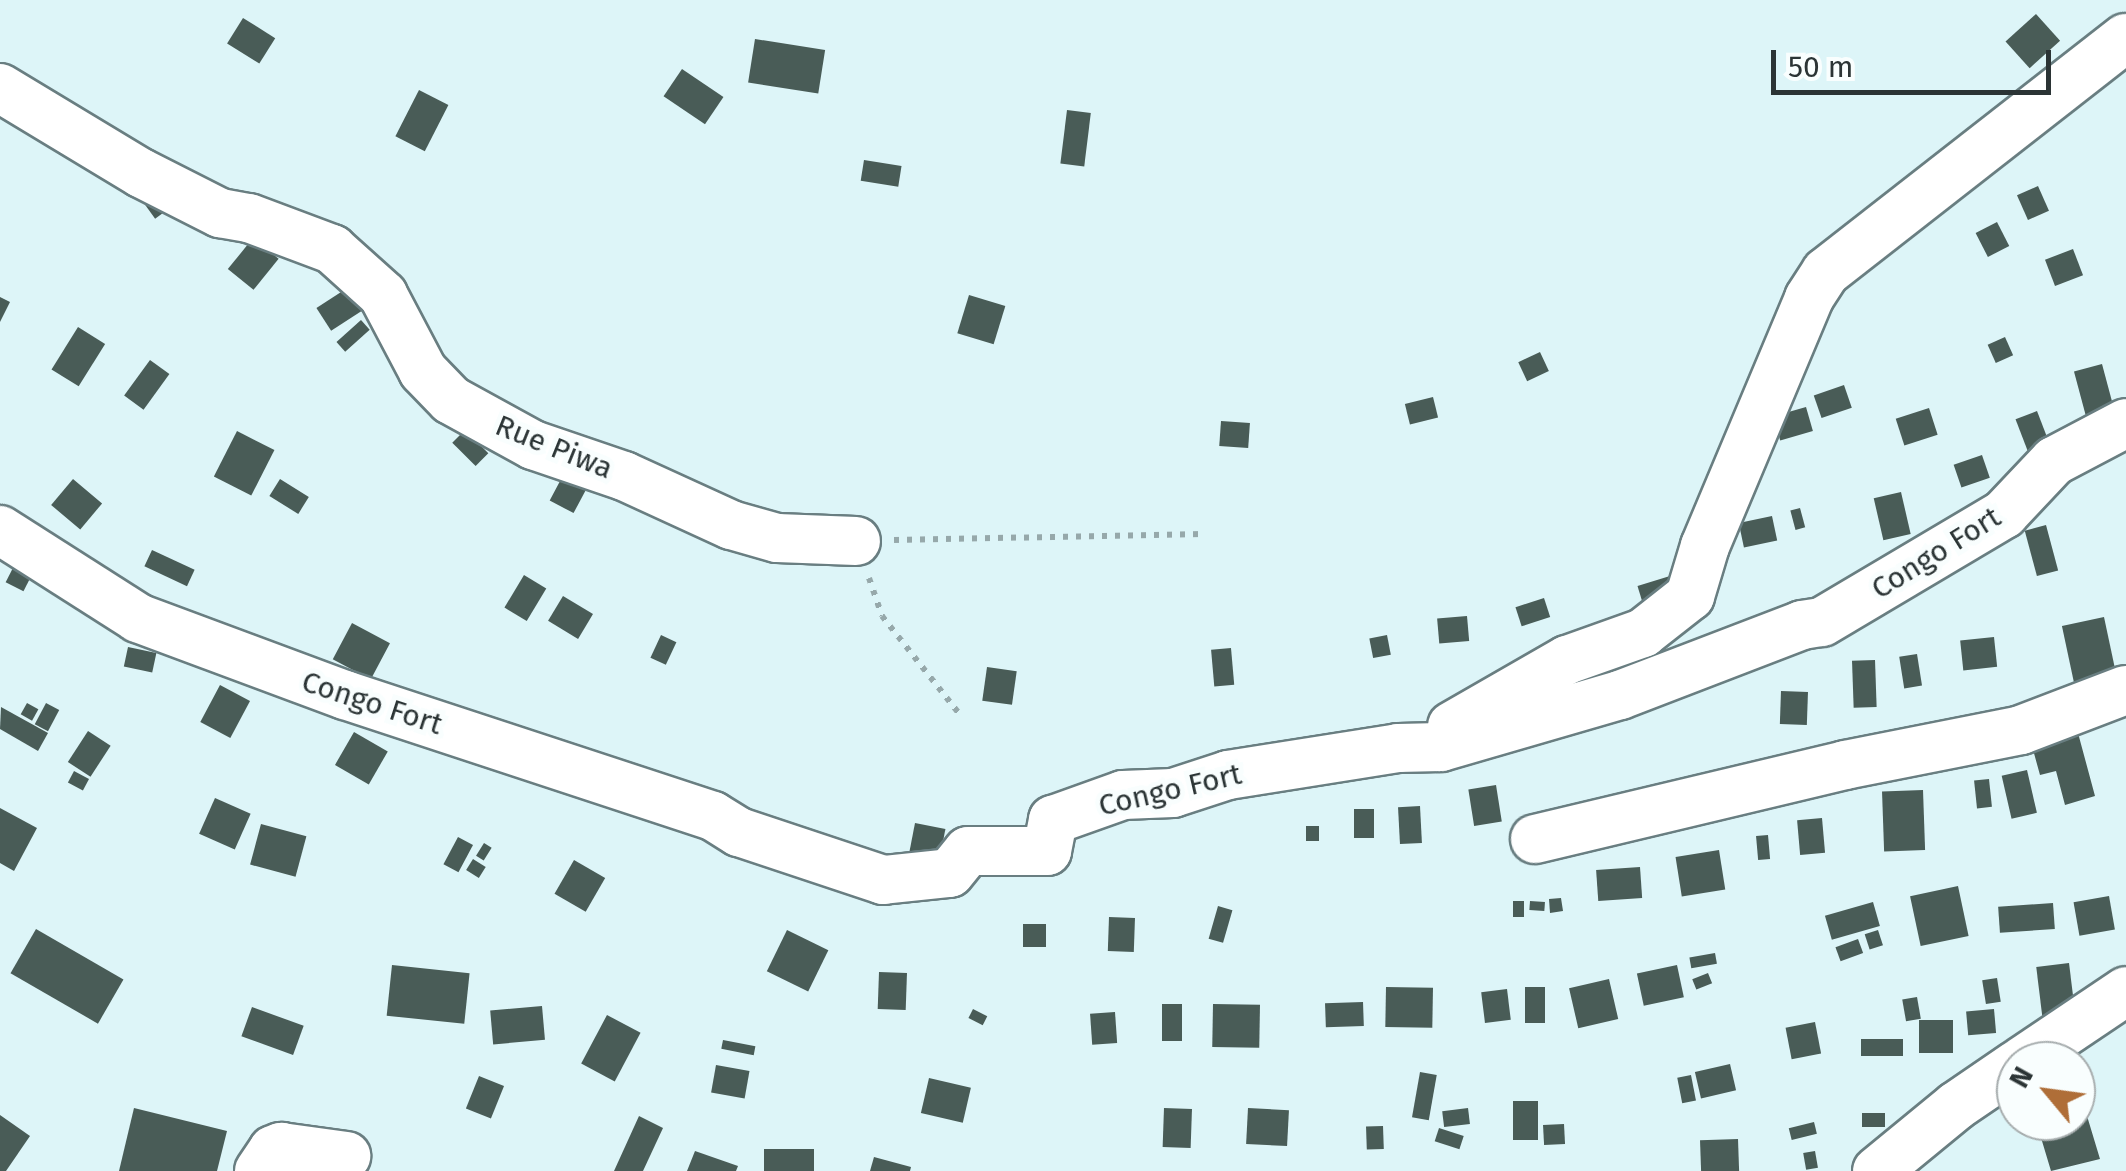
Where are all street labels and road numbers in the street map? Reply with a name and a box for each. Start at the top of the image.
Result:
street label: Rue Piwa [490,407,618,487]
street label: Congo Fort [1865,499,2007,607]
street label: Congo Fort [297,663,447,743]
street label: Congo Fort [1095,756,1245,824]

